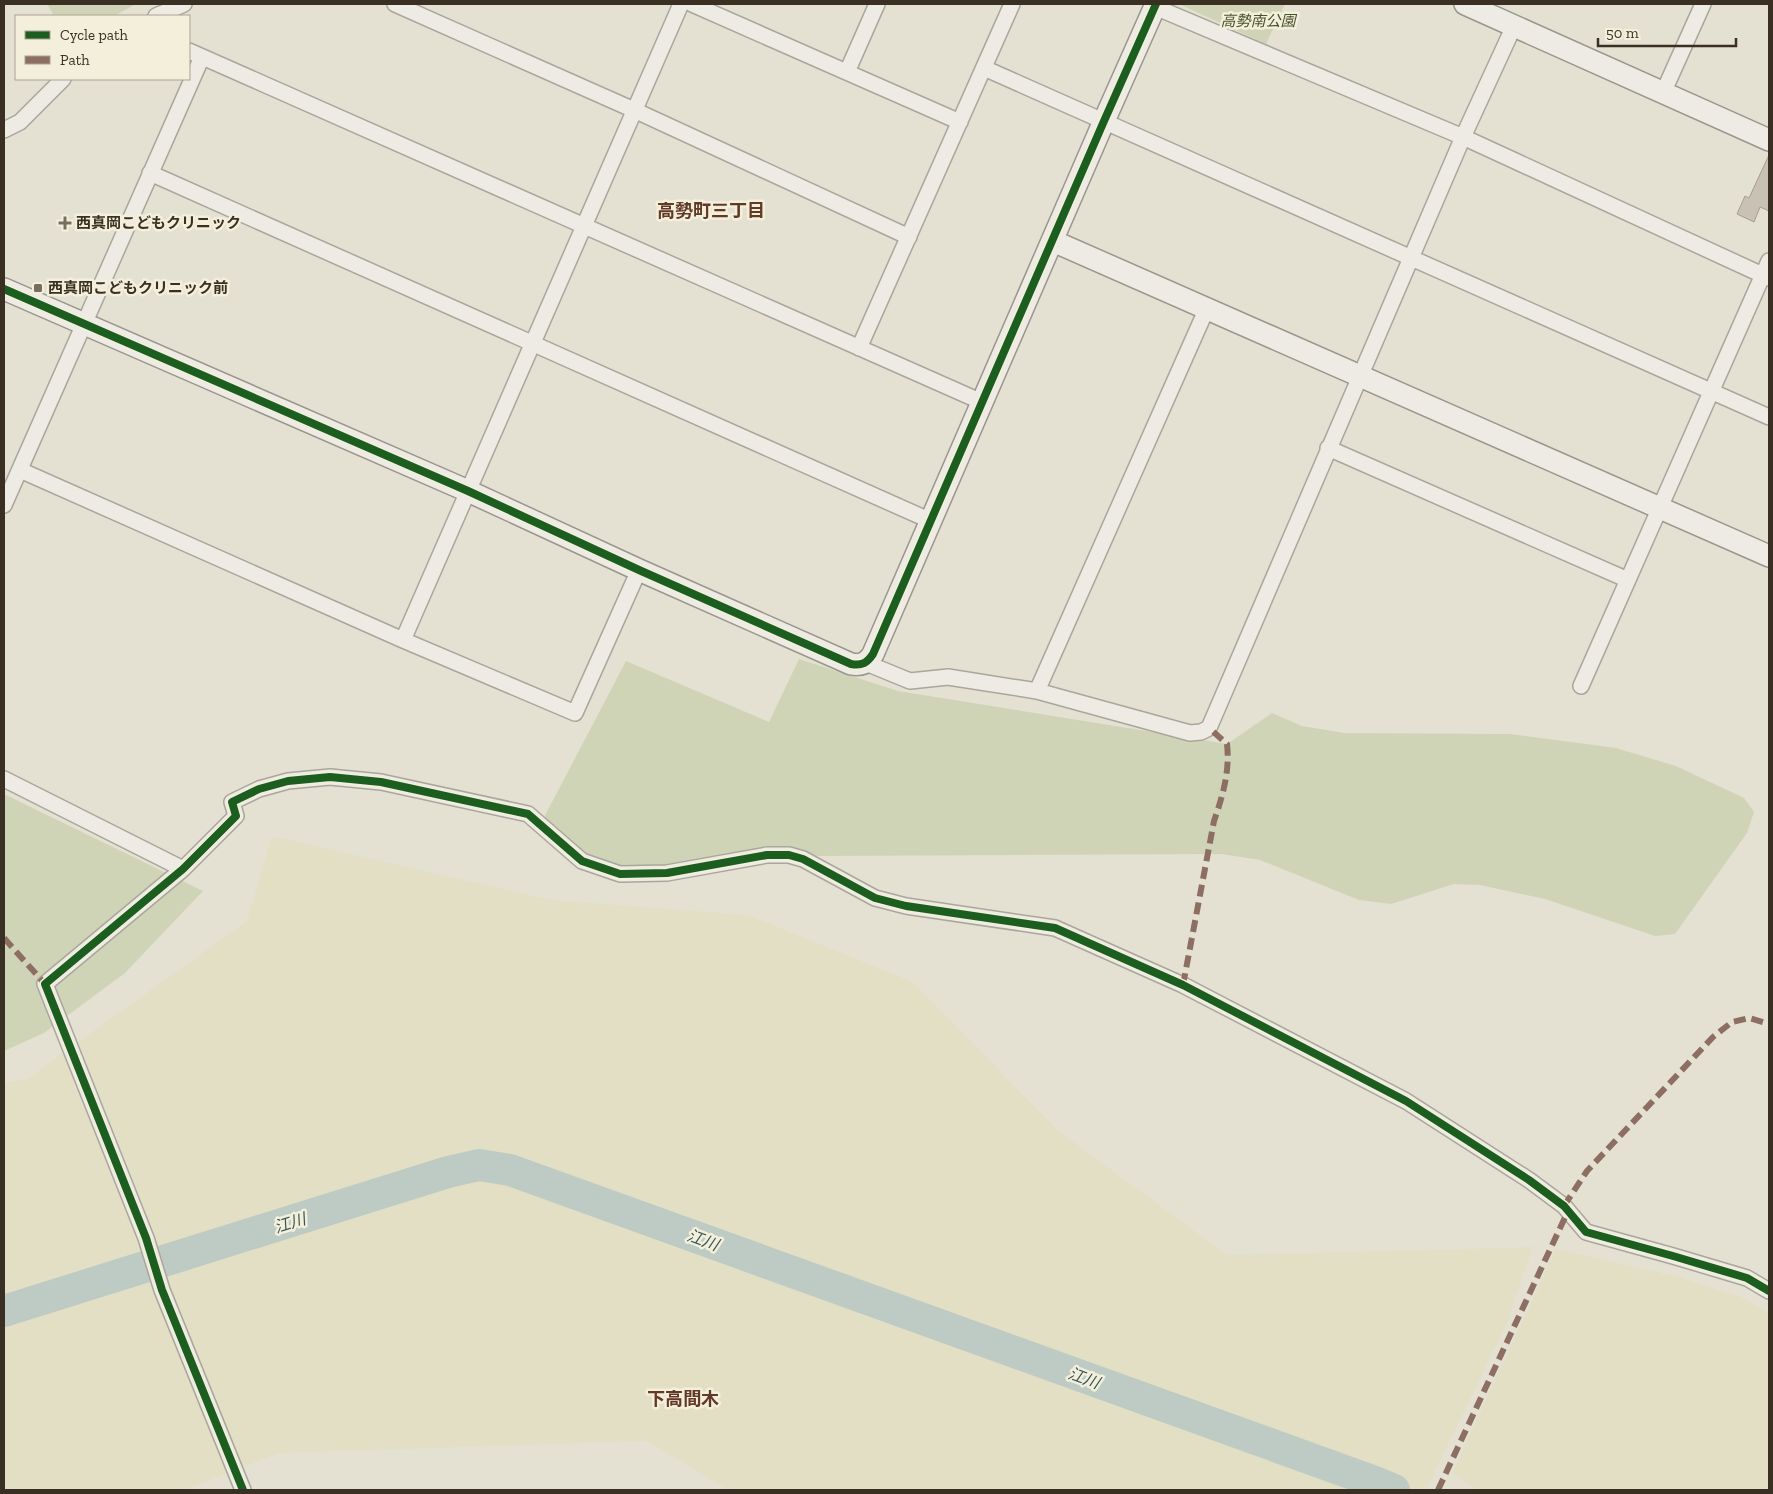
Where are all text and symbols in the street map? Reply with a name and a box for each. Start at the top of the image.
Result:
park label: 高勢南公園 [1220,12,1297,30]
legend [15,15,190,80]
scale bar [1598,15,1736,47]
text: 50 m [1606,24,1639,42]
text: Cycle path [60,26,129,44]
text: Path [60,51,90,69]
district label: 高勢町三丁目 [657,200,765,222]
place label: 西真岡こどもクリニック [76,214,241,232]
marker: 西真岡こどもクリニック [58,216,72,230]
place label: 西真岡こどもクリニック前 [48,279,228,297]
marker: 西真岡こどもクリニック前 [32,282,44,294]
water label: 江川 [272,1209,310,1237]
water label: 江川 [685,1226,723,1255]
water label: 江川 [1066,1364,1104,1393]
district label: 下高間木 [647,1388,719,1410]

